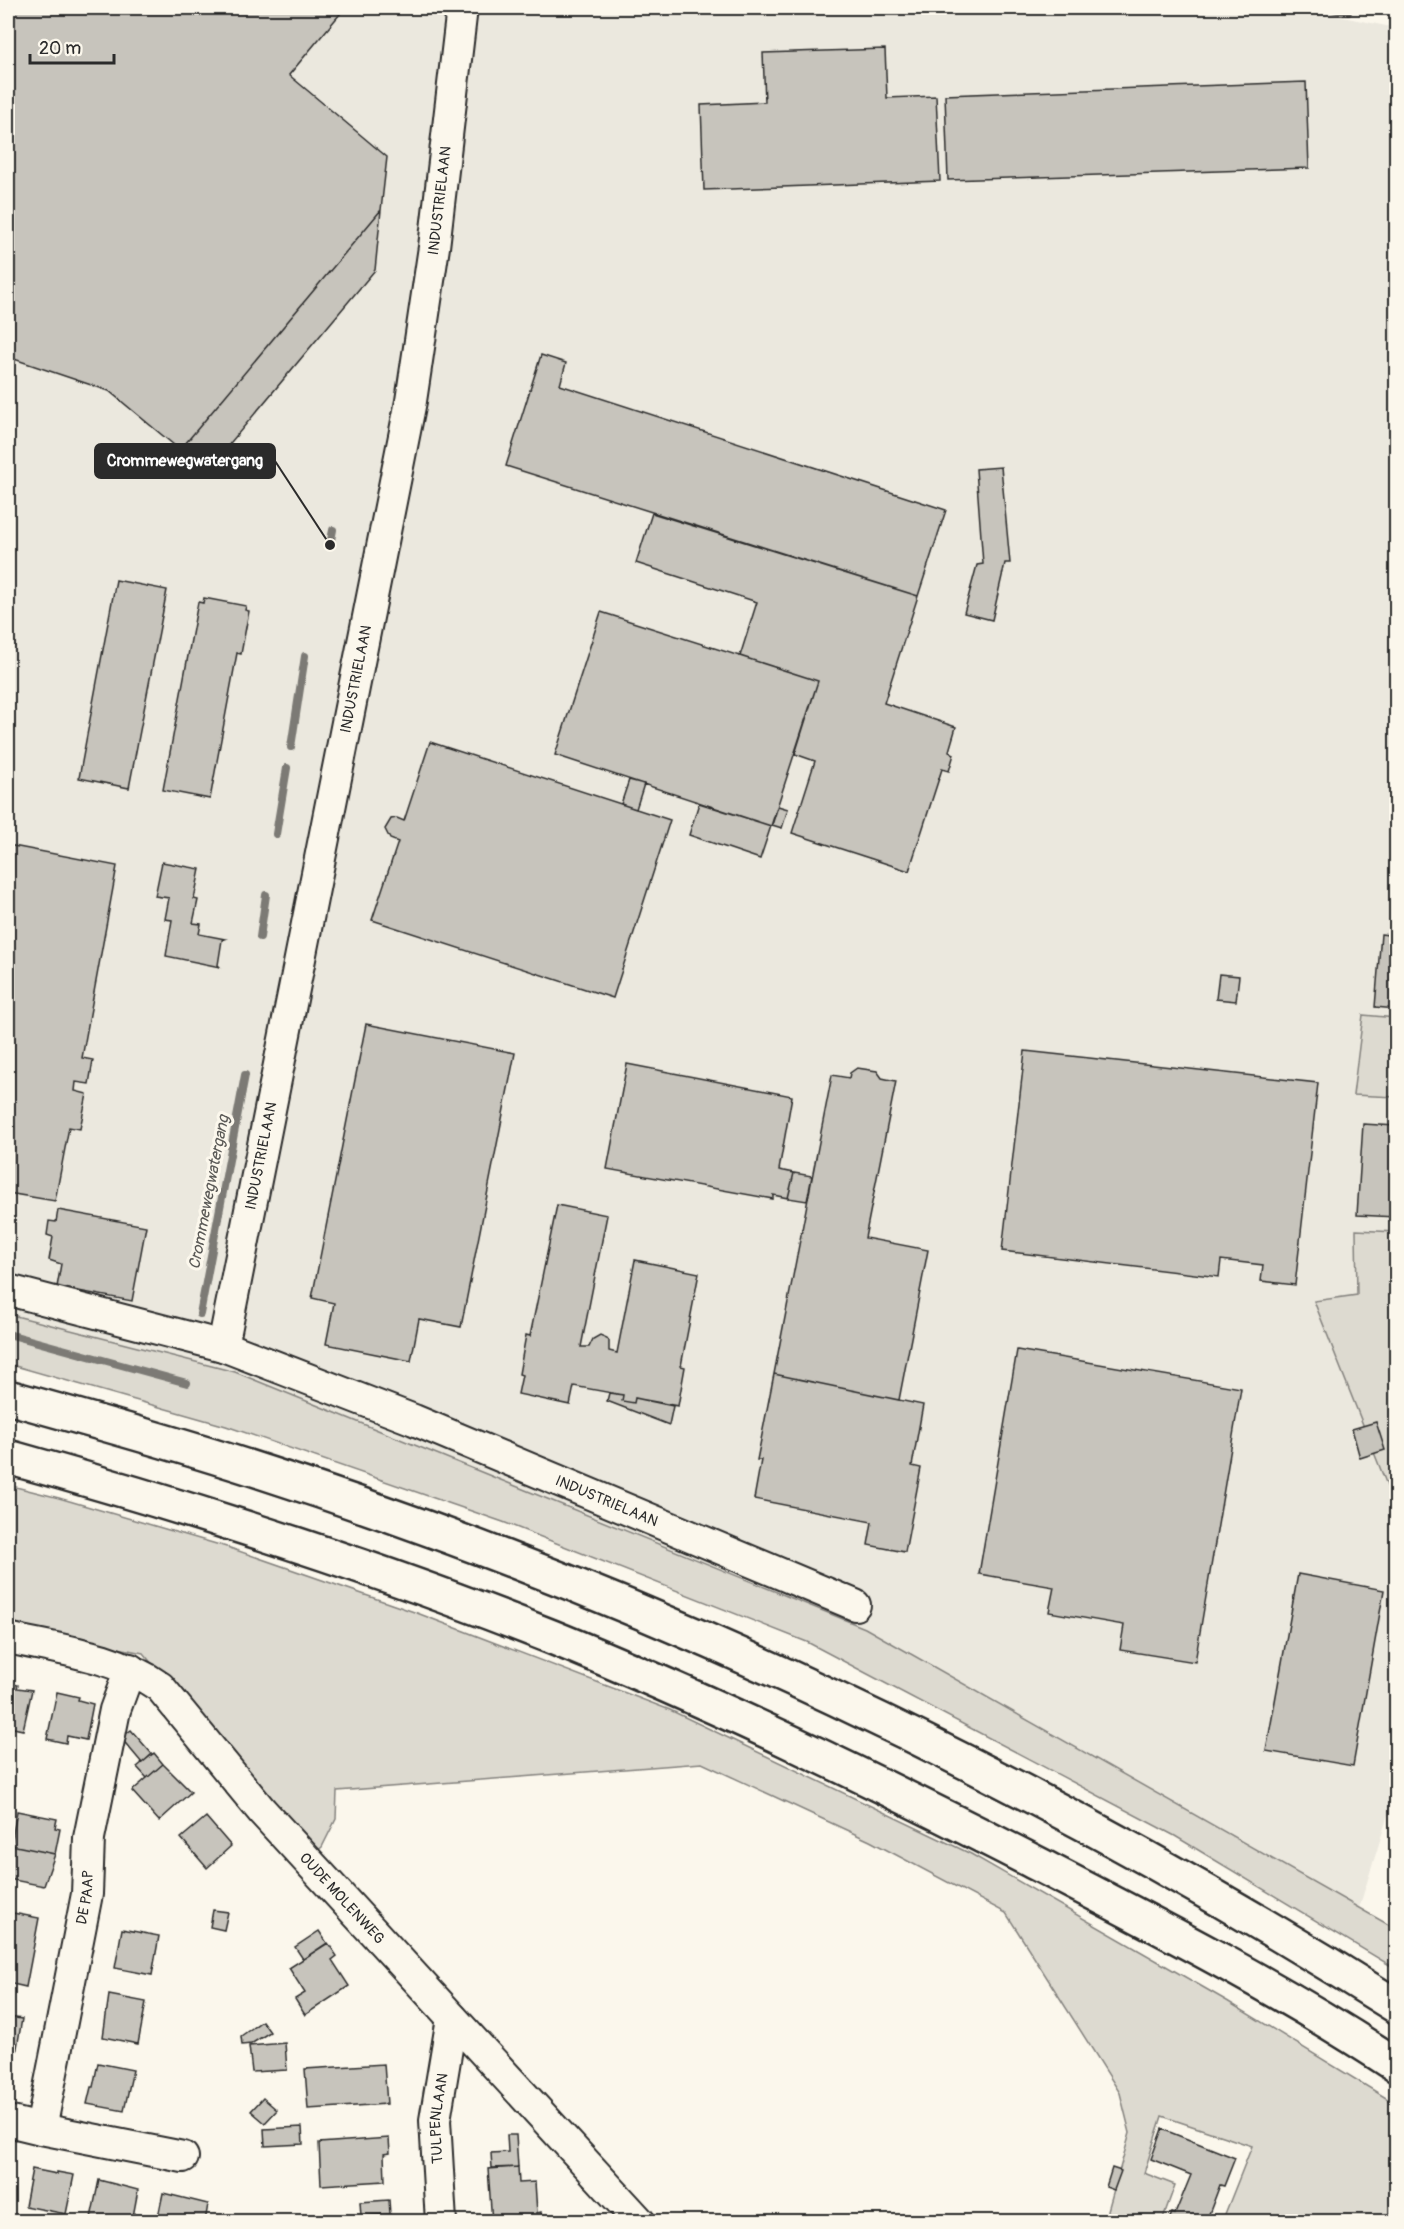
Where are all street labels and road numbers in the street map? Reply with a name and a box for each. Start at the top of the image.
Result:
street label: INDUSTRIELAAN [424,145,456,256]
street label: INDUSTRIELAAN [336,624,376,735]
street label: INDUSTRIELAAN [241,1100,281,1211]
street label: INDUSTRIELAAN [552,1471,661,1531]
street label: OUDE MOLENWEG [295,1849,389,1948]
street label: DE PAAP [72,1870,98,1926]
street label: TULPENLAAN [426,2072,453,2164]

